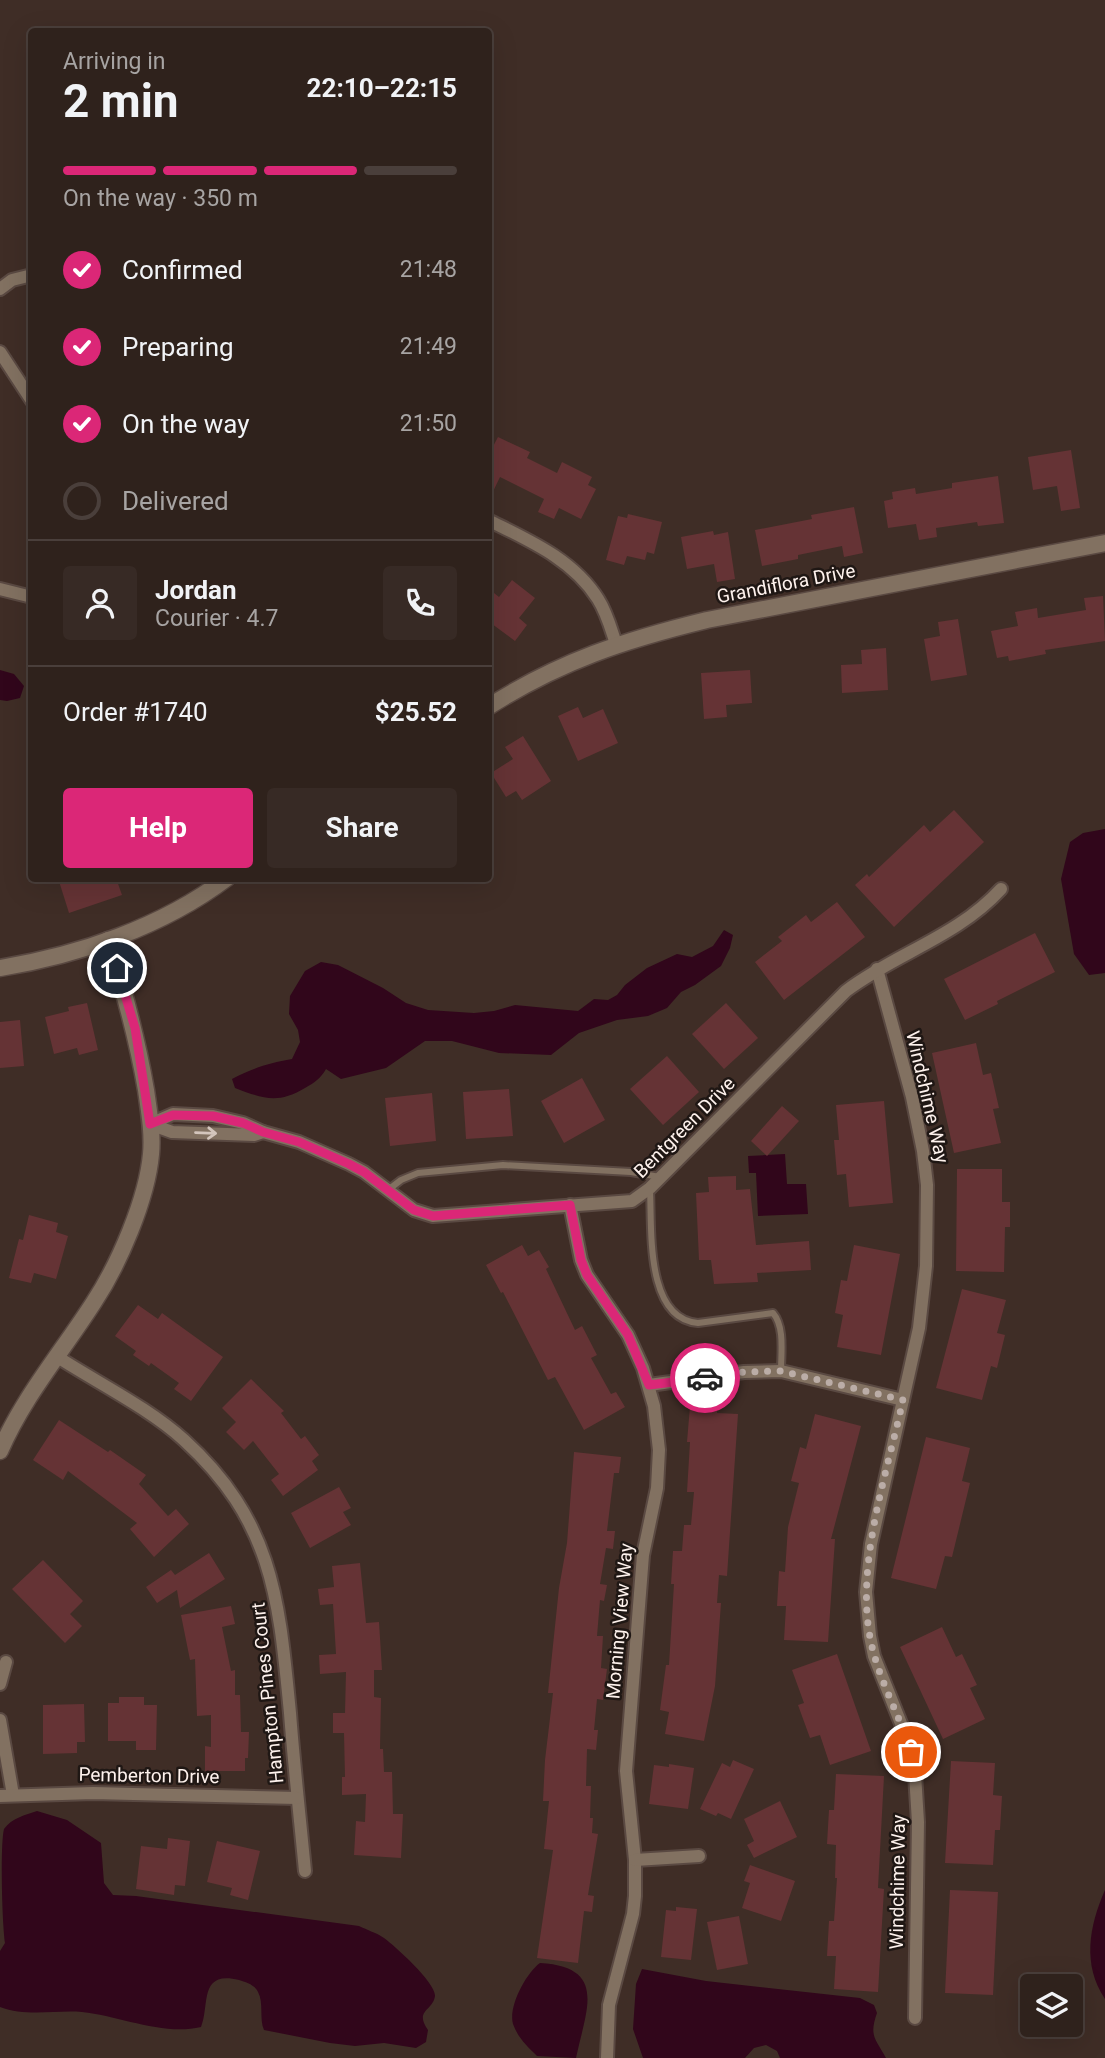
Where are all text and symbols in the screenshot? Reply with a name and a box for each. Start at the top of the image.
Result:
text: Arriving in [63,48,166,75]
text: 22:10–22:15 [307,73,457,103]
text: 2 min [63,74,179,128]
text: On the way · 350 m [63,185,258,212]
icon: check [63,251,101,289]
text: Confirmed [122,255,243,285]
text: 21:48 [400,256,457,283]
icon: check [63,328,101,366]
text: Preparing [122,332,234,362]
text: 21:49 [400,333,457,360]
icon: check [63,405,101,443]
text: On the way [122,409,250,439]
text: 21:50 [400,410,457,437]
text: Delivered [122,486,229,516]
street label: Grandiflora Drive [715,559,857,608]
button: person [63,566,137,640]
button: phone [383,566,457,640]
text: Jordan [155,575,237,605]
text: Courier · 4.7 [155,605,278,632]
text: Order #1740 [63,697,208,727]
text: $25.52 [375,697,457,727]
button: Help [63,788,253,868]
button: Share [267,788,457,868]
pin [87,938,147,998]
icon: home [98,949,136,987]
street label: Windchime Way [901,1029,954,1165]
street label: Bentgreen Drive [629,1072,740,1183]
one-way arrow [194,1127,217,1140]
courier [670,1343,740,1413]
icon: car [686,1359,724,1397]
street label: Morning View Way [601,1542,638,1700]
street label: Hampton Pines Court [247,1601,288,1785]
pin [881,1722,941,1782]
icon: bag [892,1733,930,1771]
street label: Pemberton Drive [78,1763,220,1788]
street label: Windchime Way [885,1814,910,1950]
map controls [1020,1974,1083,2037]
button: layers [1020,1974,1083,2037]

